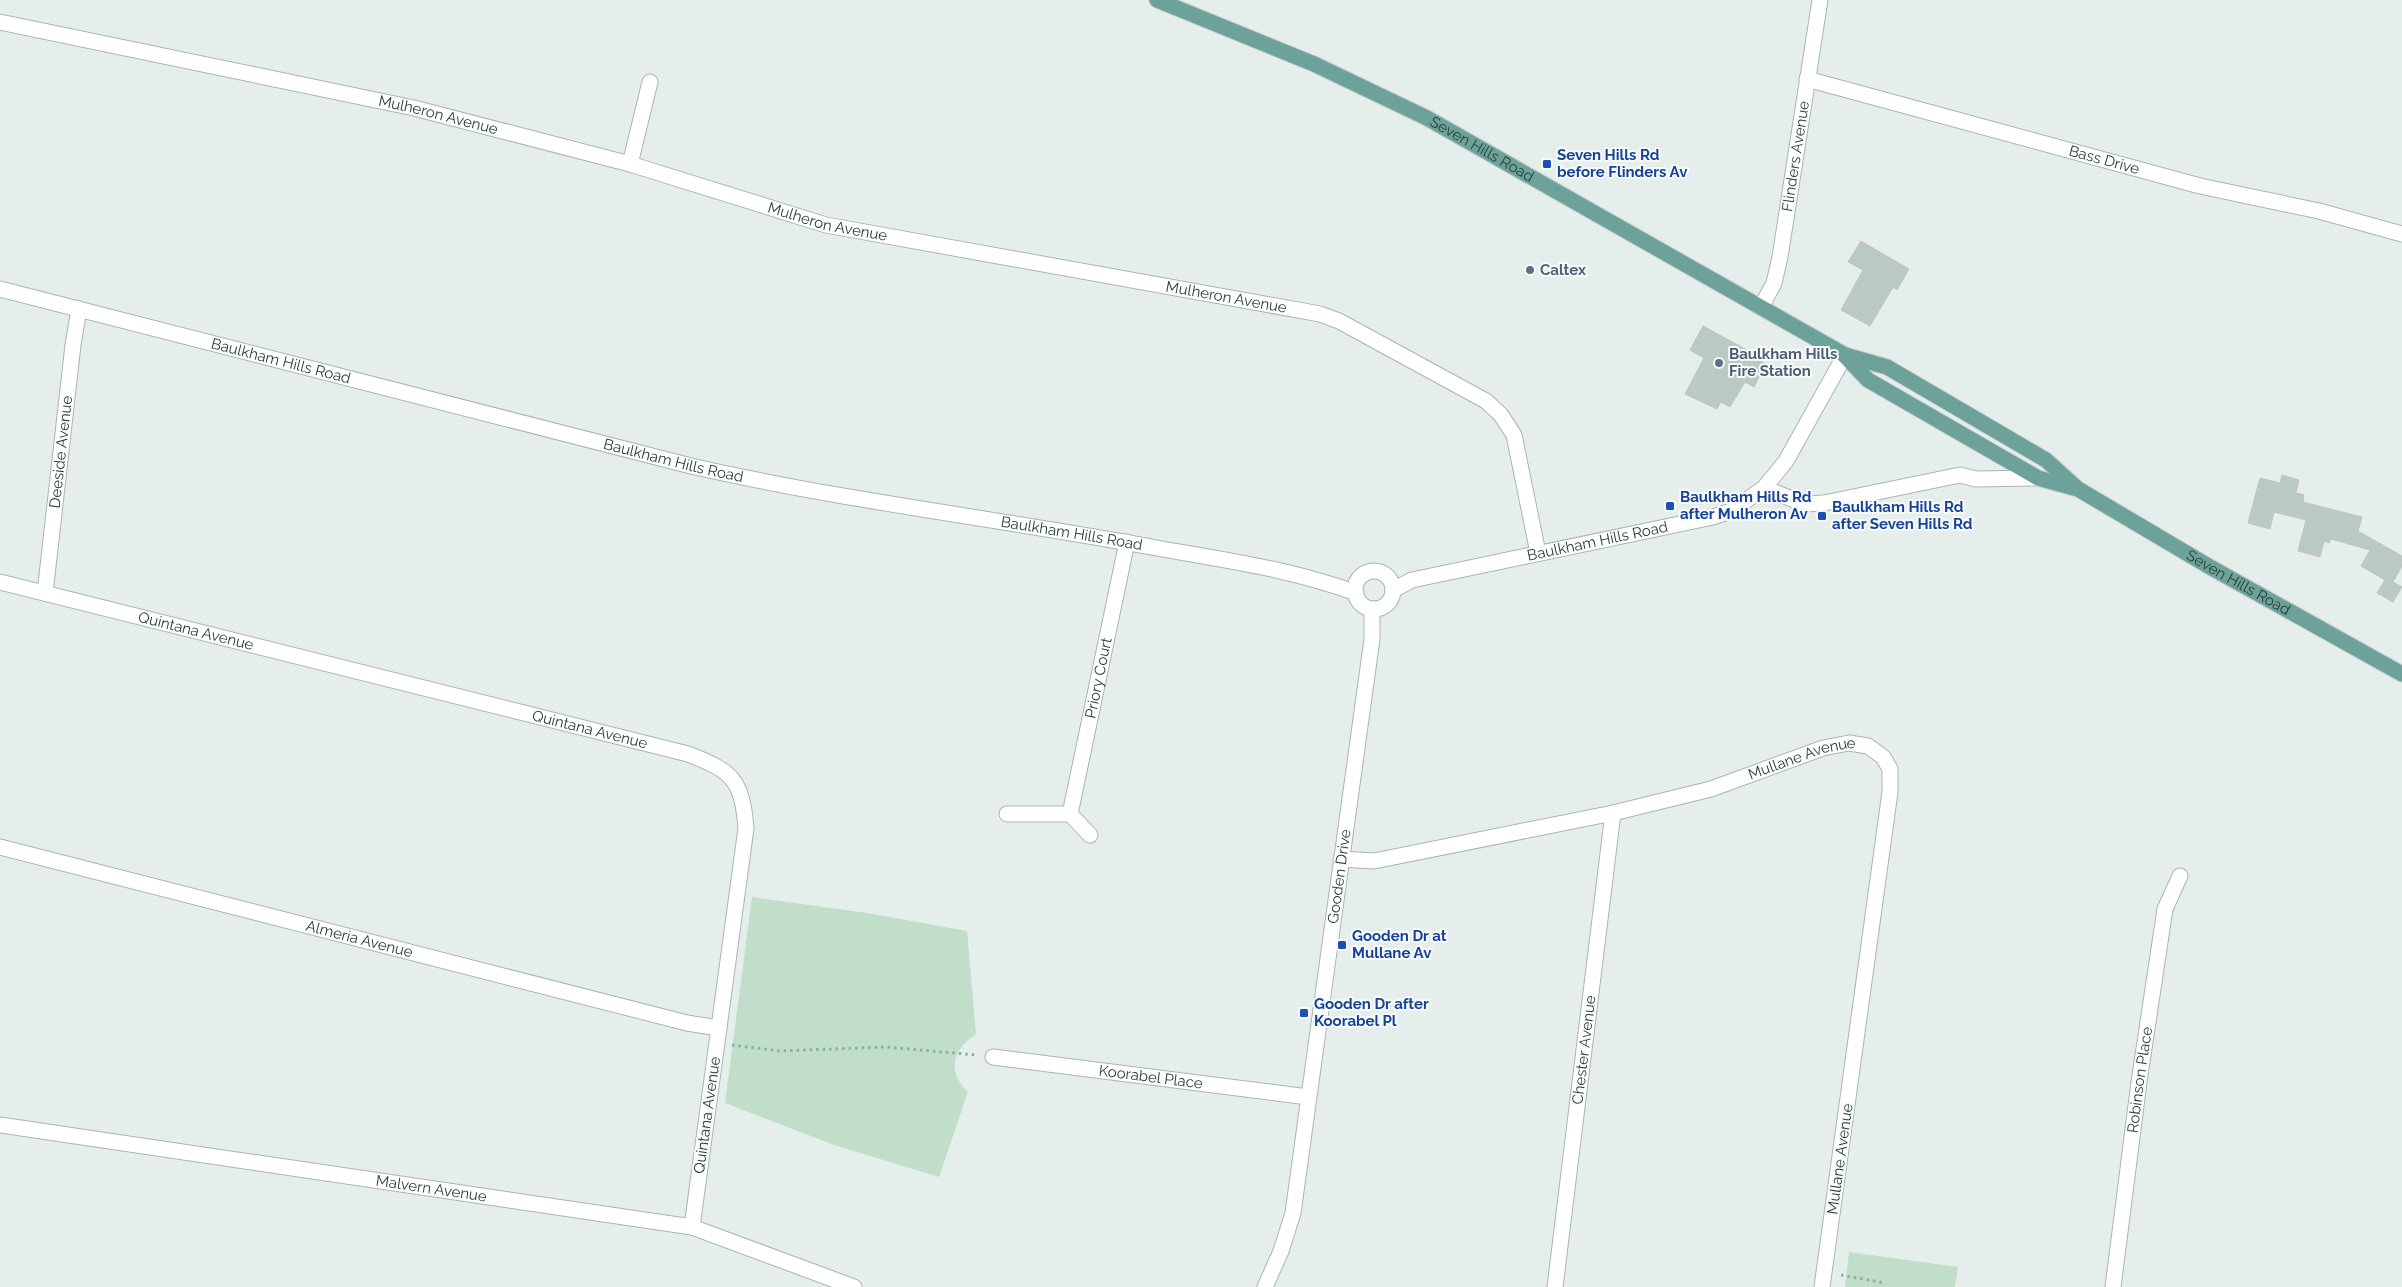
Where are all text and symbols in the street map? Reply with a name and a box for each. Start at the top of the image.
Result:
street label: Mulheron Avenue [377,92,500,138]
street label: Flinders Avenue [1778,99,1813,213]
street label: Seven Hills Road [1427,113,1537,186]
street label: Bass Drive [2067,142,2142,178]
place label: Seven Hills Rd before Flinders Av [1557,146,1688,181]
marker: Seven Hills Rd before Flinders Av [1541,158,1553,170]
street label: Mulheron Avenue [766,198,889,245]
place label: Caltex [1540,261,1586,279]
marker: Caltex [1524,264,1536,276]
street label: Mulheron Avenue [1164,277,1288,317]
street label: Baulkham Hills Road [209,334,353,387]
place label: Baulkham Hills Fire Station [1729,345,1837,380]
marker: Baulkham Hills Fire Station [1713,357,1725,369]
street label: Deeside Avenue [46,395,76,509]
street label: Baulkham Hills Road [602,435,745,486]
place label: Baulkham Hills Rd after Mulheron Av [1680,488,1812,523]
place label: Baulkham Hills Rd after Seven Hills Rd [1832,498,1973,533]
marker: Baulkham Hills Rd after Mulheron Av [1664,500,1676,512]
marker: Baulkham Hills Rd after Seven Hills Rd [1816,510,1828,522]
street label: Baulkham Hills Road [1000,513,1144,554]
street label: Baulkham Hills Road [1525,518,1670,565]
street label: Seven Hills Road [2183,546,2293,619]
street label: Quintana Avenue [136,608,256,654]
street label: Priory Court [1081,636,1116,720]
street label: Quintana Avenue [530,706,650,753]
street label: Mullane Avenue [1746,734,1857,784]
street label: Gooden Drive [1324,828,1355,925]
street label: Almeria Avenue [304,917,415,961]
place label: Gooden Dr at Mullane Av [1352,927,1447,962]
marker: Gooden Dr at Mullane Av [1336,939,1348,951]
street label: Chester Avenue [1568,994,1600,1105]
place label: Gooden Dr after Koorabel Pl [1314,995,1429,1030]
marker: Gooden Dr after Koorabel Pl [1298,1007,1310,1019]
street label: Robinson Place [2124,1025,2156,1134]
street label: Quintana Avenue [690,1055,724,1175]
street label: Koorabel Place [1098,1062,1204,1093]
street label: Mullane Avenue [1823,1102,1857,1216]
street label: Malvern Avenue [375,1172,488,1206]

